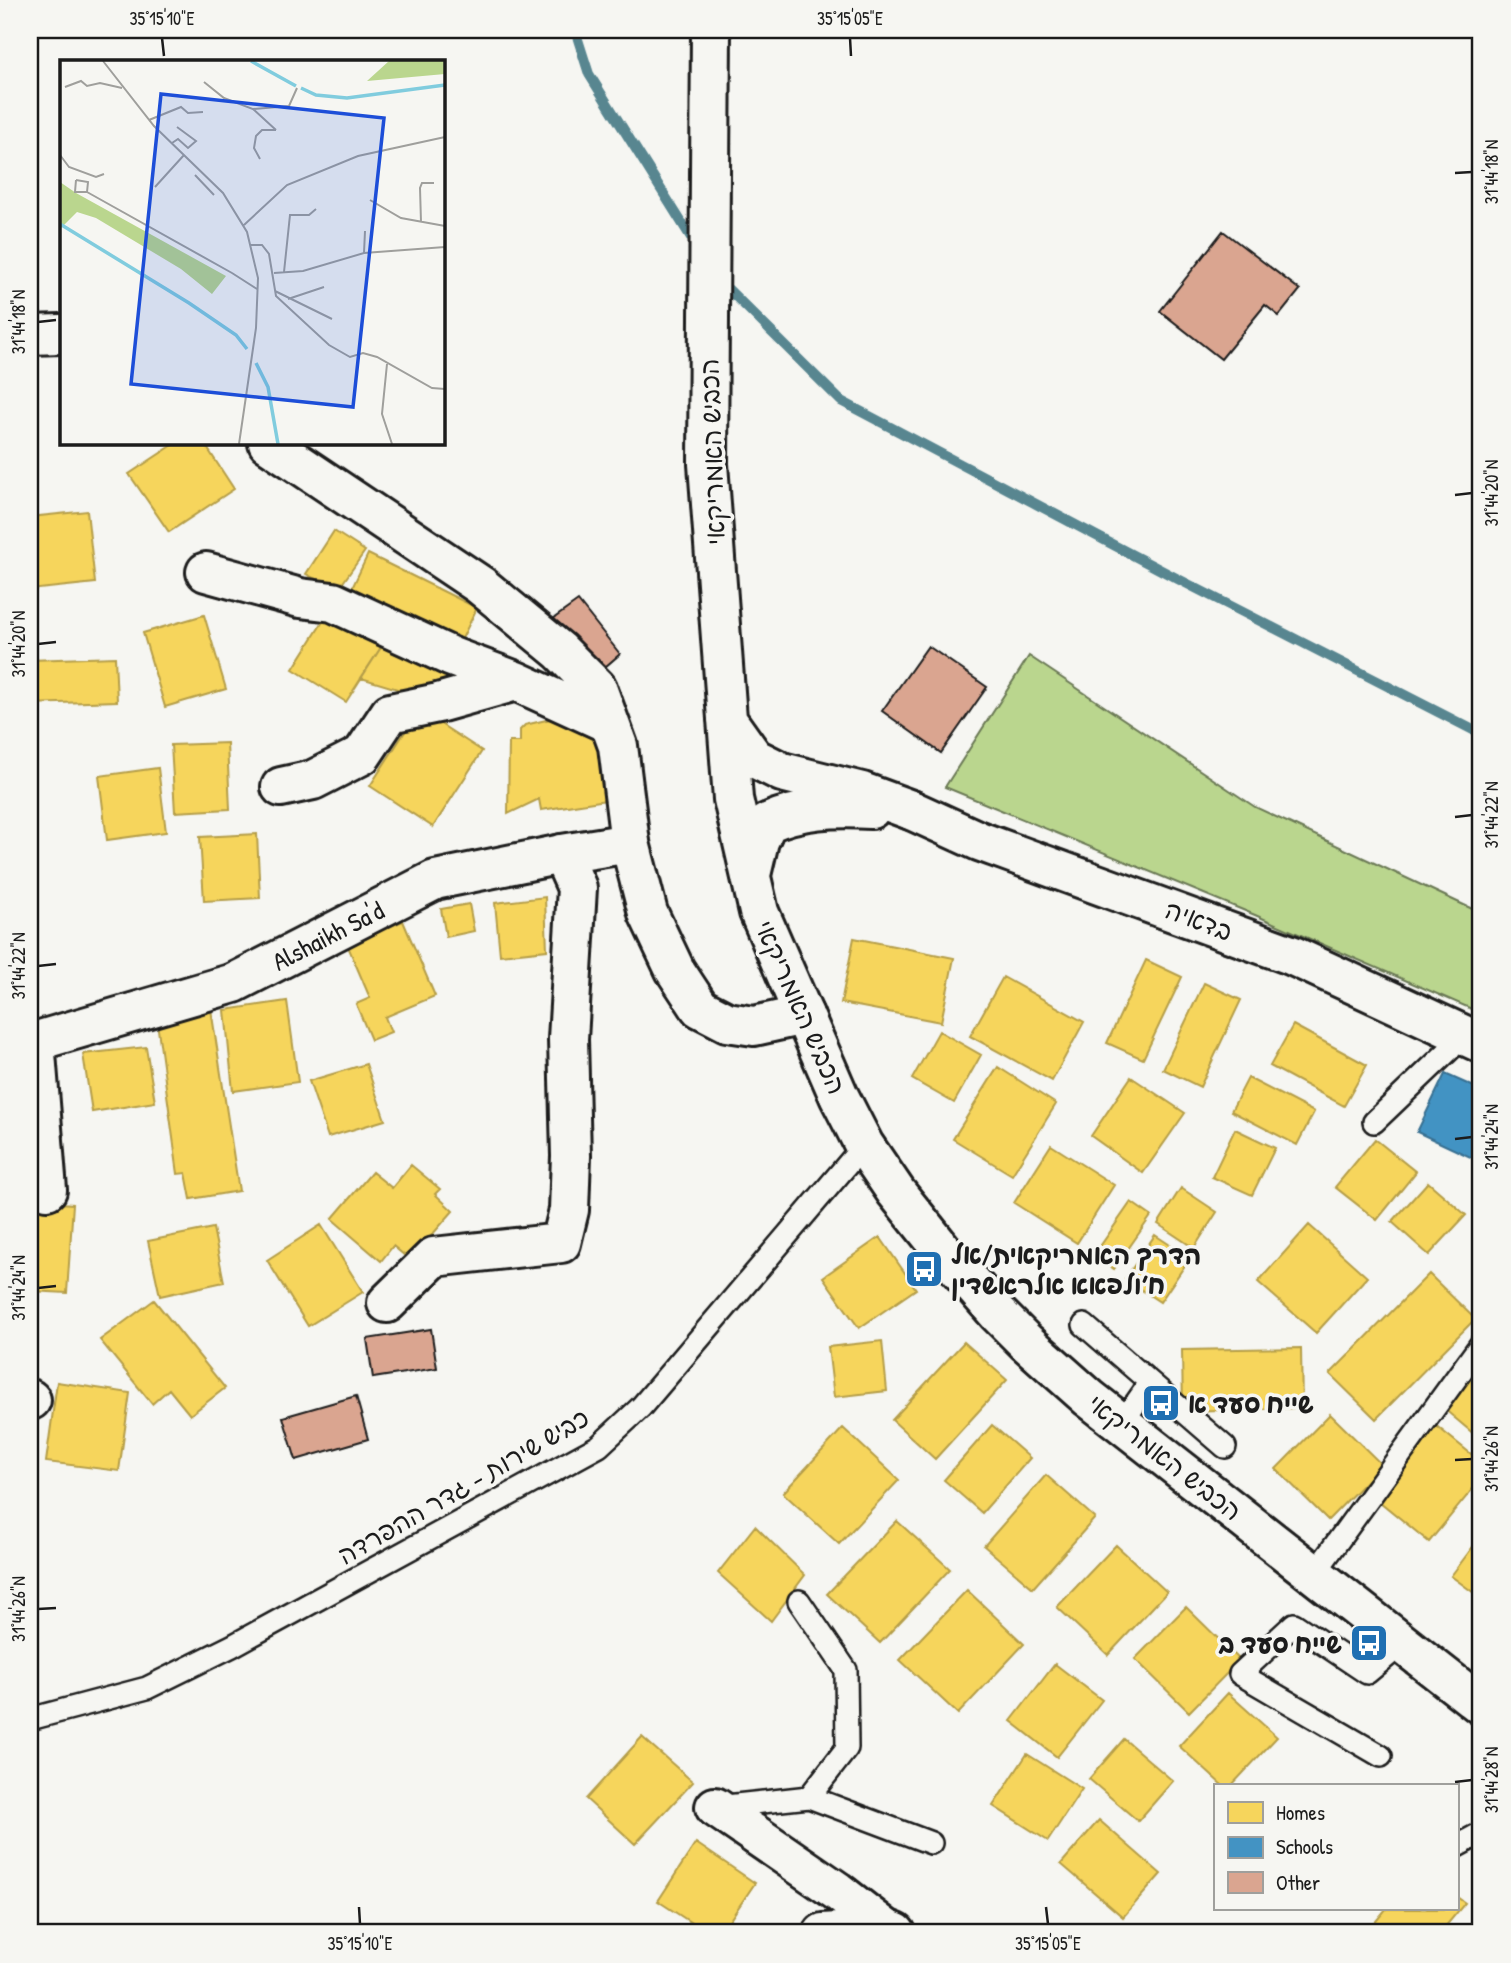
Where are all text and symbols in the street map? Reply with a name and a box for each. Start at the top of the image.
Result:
text: 35°15'10"E [130,6,195,31]
text: 35°15'05"E [817,6,883,31]
inset map [60,60,444,444]
text: 31°44'18"N [1479,140,1504,204]
text: 31°44'18"N [6,290,31,354]
street label: הכביש האמריקאי [691,358,733,546]
text: 31°44'20"N [1479,460,1504,526]
text: 31°44'20"N [6,611,31,677]
text: 31°44'22"N [1479,781,1504,849]
street label: בדאיה [1160,891,1238,949]
street label: Alshaikh Sa'd [266,892,390,978]
street label: הכביש האמריקאי [747,914,855,1100]
text: 31°44'22"N [6,932,31,1000]
text: 31°44'24"N [1479,1104,1504,1170]
place label: הדרך האמריקאית/אל ח׳ולפאא אלראשדין [951,1237,1201,1302]
bus stop icon: הדרך האמריקאית/אל ח׳ולפאא אלראשדין [903,1248,945,1290]
text: 31°44'24"N [6,1255,31,1321]
bus stop icon: שייח סעד א [1140,1382,1182,1424]
street label: הכביש האמריקאי [1081,1386,1249,1528]
place label: שייח סעד א [1188,1386,1314,1421]
street label: כביש שירות - גדר ההפרדה [331,1400,595,1572]
text: 31°44'26"N [1479,1426,1504,1492]
text: 31°44'26"N [6,1576,31,1642]
bus stop icon: שייח סעד ב [1348,1622,1390,1664]
place label: שייח סעד ב [1218,1626,1342,1661]
text: 31°44'28"N [1479,1747,1504,1813]
legend [1214,1784,1458,1910]
text: Homes [1276,1798,1325,1827]
text: Schools [1276,1832,1333,1861]
text: Other [1276,1868,1320,1897]
text: 35°15'10"E [328,1931,393,1956]
text: 35°15'05"E [1015,1931,1081,1956]

